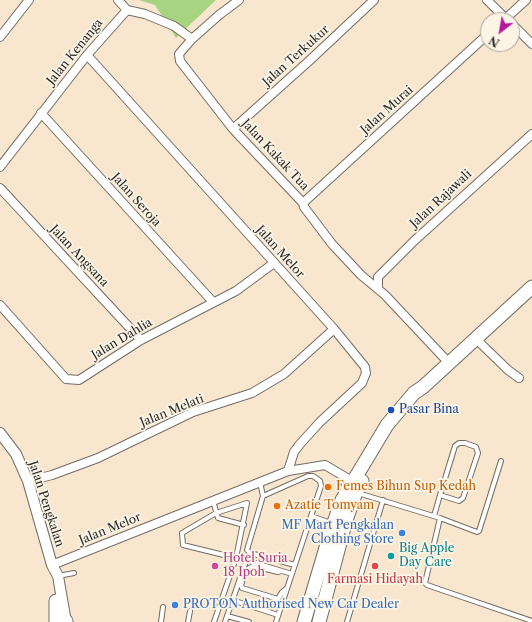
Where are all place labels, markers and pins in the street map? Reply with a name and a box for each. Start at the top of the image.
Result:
place label: Pasar Bina [399,403,459,417]
marker: Pasar Bina [386,405,396,415]
place label: Femes Bihun Sup Kedah [336,480,476,494]
marker: Femes Bihun Sup Kedah [323,482,333,492]
place label: Azatie Tomyam [285,499,374,513]
marker: Azatie Tomyam [272,501,282,511]
place label: MF Mart Pengkalan Clothing Store [281,519,394,547]
marker: MF Mart Pengkalan Clothing Store [397,528,407,538]
place label: Big Apple Day Care [399,542,454,570]
marker: Big Apple Day Care [386,551,396,561]
place label: Hotel Suria 18 Ipoh [223,552,288,580]
marker: Hotel Suria 18 Ipoh [210,561,220,571]
marker: Farmasi Hidayah [370,561,380,571]
place label: Farmasi Hidayah [327,573,423,587]
place label: PROTON Authorised New Car Dealer [183,598,399,612]
marker: PROTON Authorised New Car Dealer [170,600,180,610]

